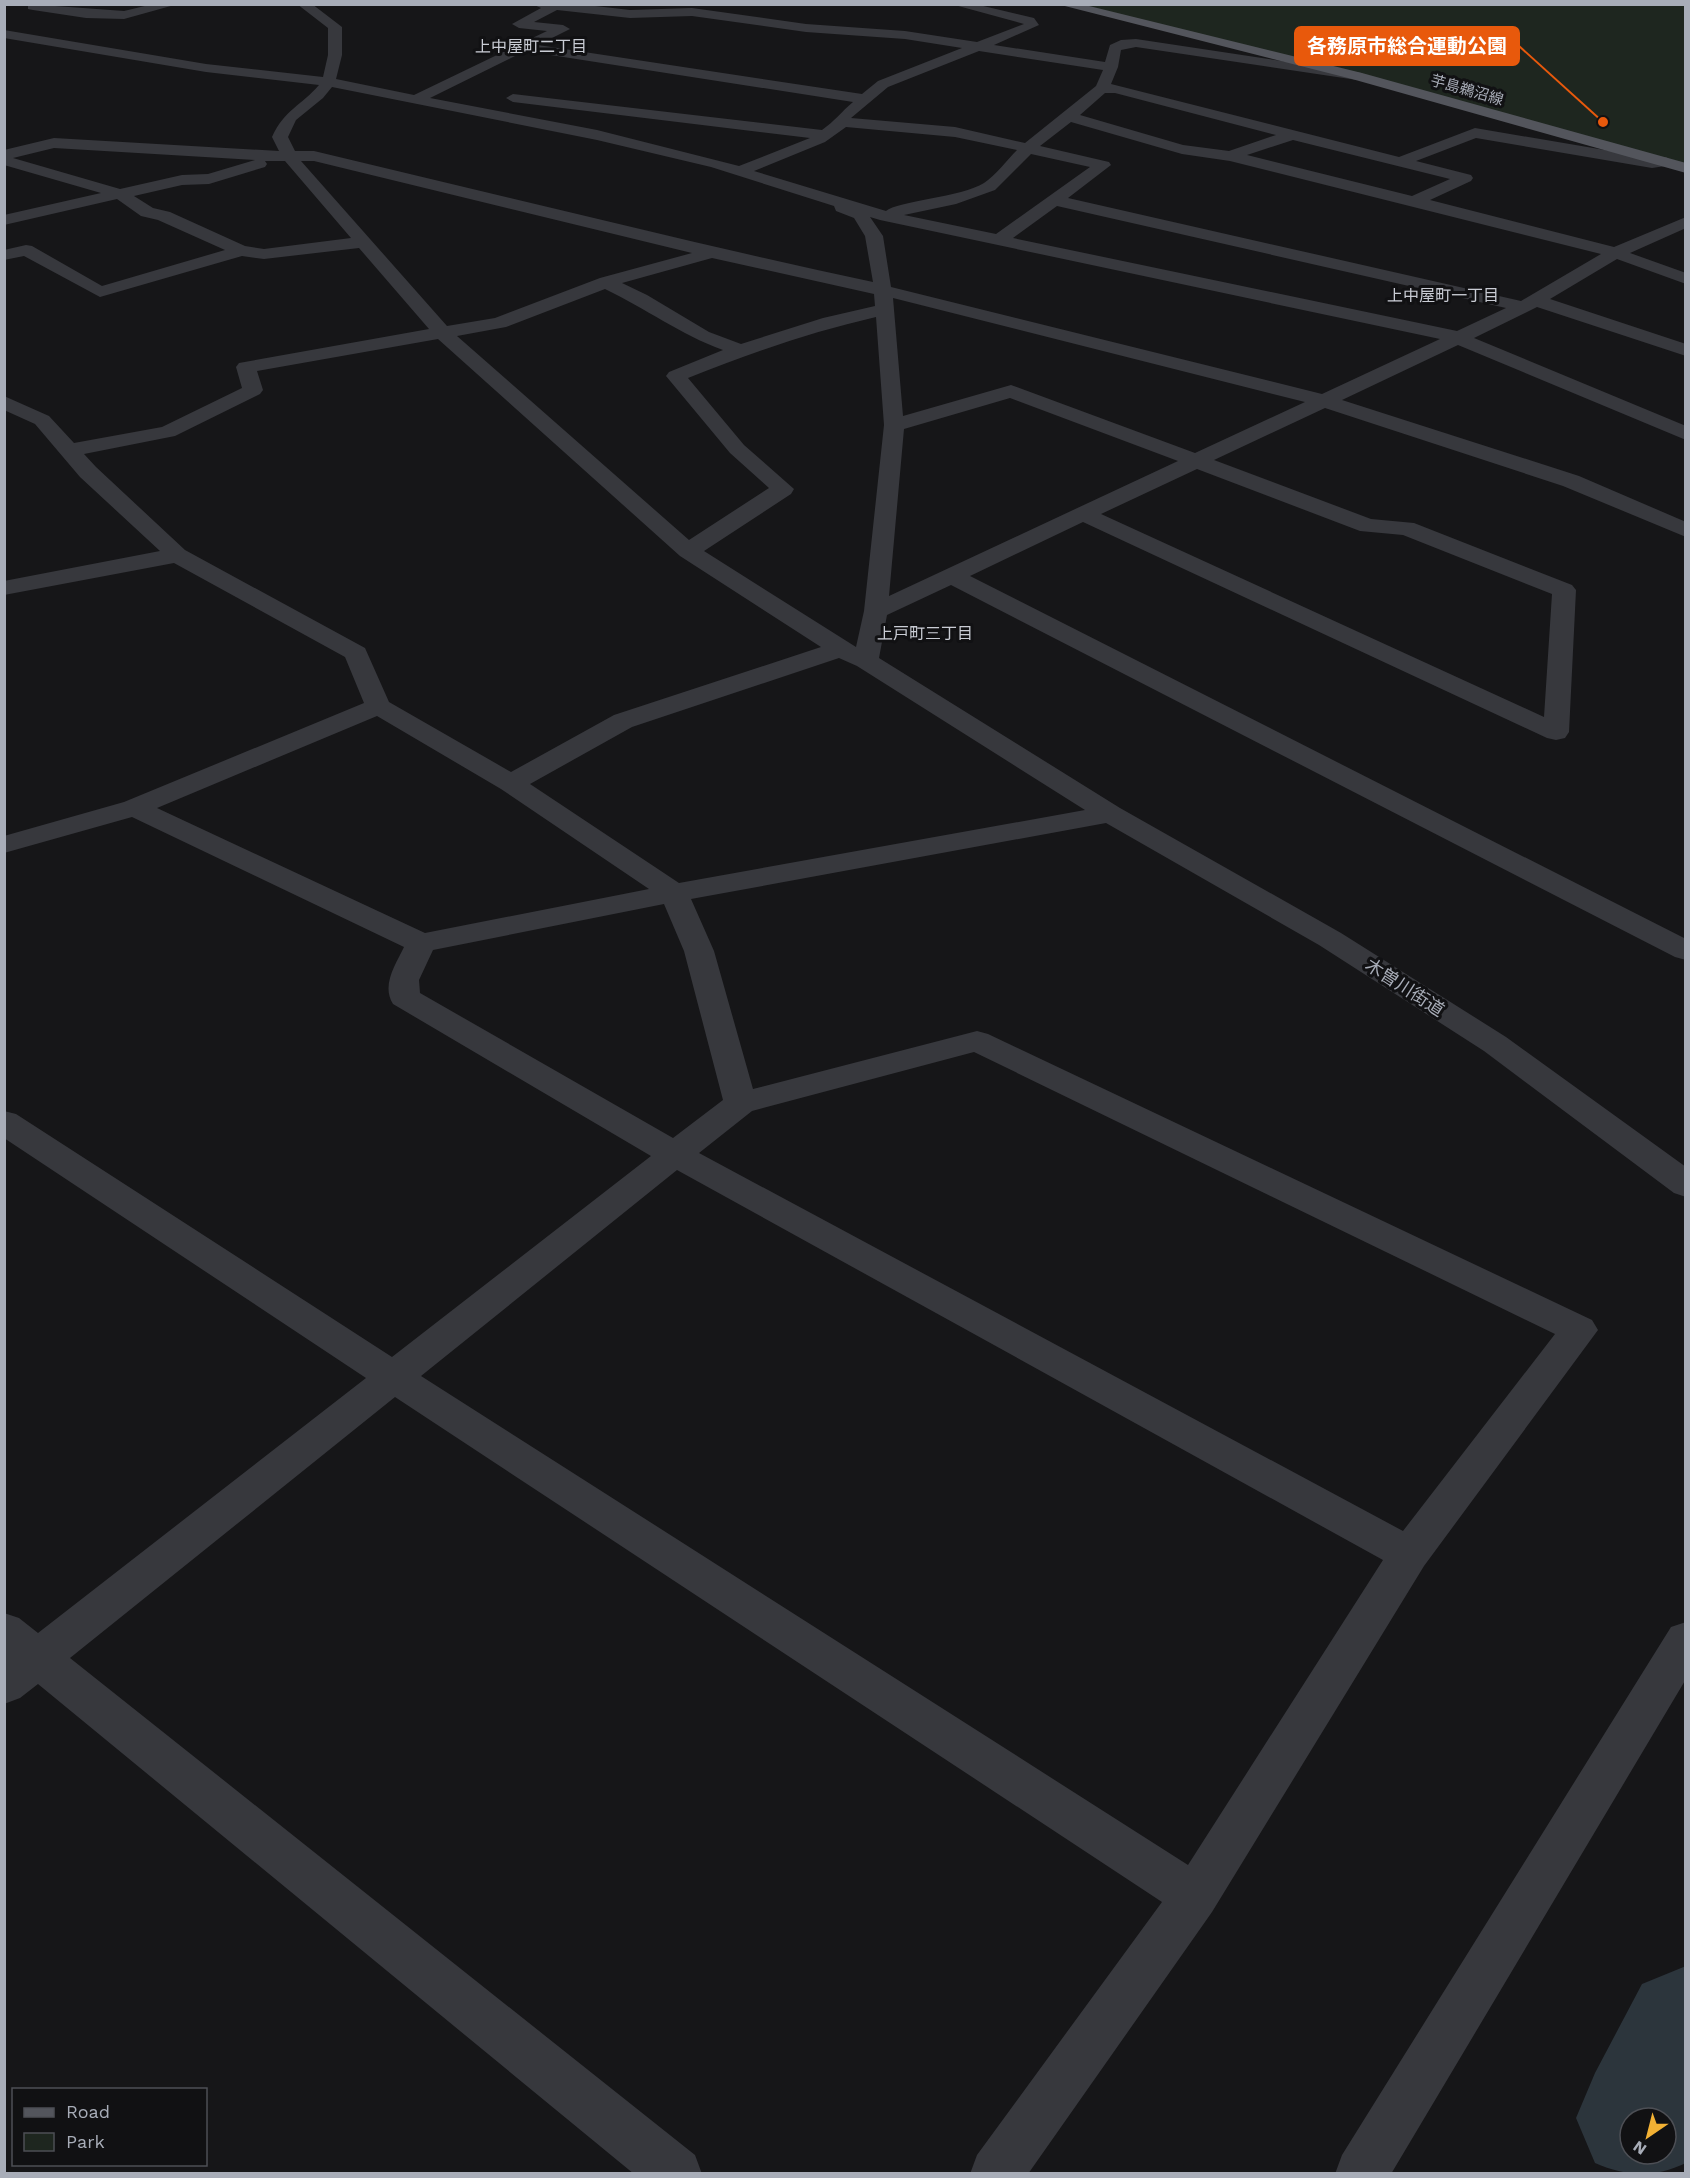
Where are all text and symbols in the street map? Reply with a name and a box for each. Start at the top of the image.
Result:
callout: 各務原市総合運動公園 [1295,27,1519,65]
text: 各務原市総合運動公園 [1307,34,1507,58]
district label: 上中屋町二丁目 [475,37,587,56]
street label: 芋島鵜沼線 [1428,71,1506,109]
district label: 上中屋町一丁目 [1387,286,1499,305]
district label: 上戸町三丁目 [877,624,973,643]
street label: 木曽川街道 [1362,954,1448,1020]
legend [12,2088,207,2166]
text: Road [66,2101,110,2122]
north arrow [1618,2106,1678,2166]
text: Park [66,2131,105,2152]
text: N [1629,2137,1650,2159]

